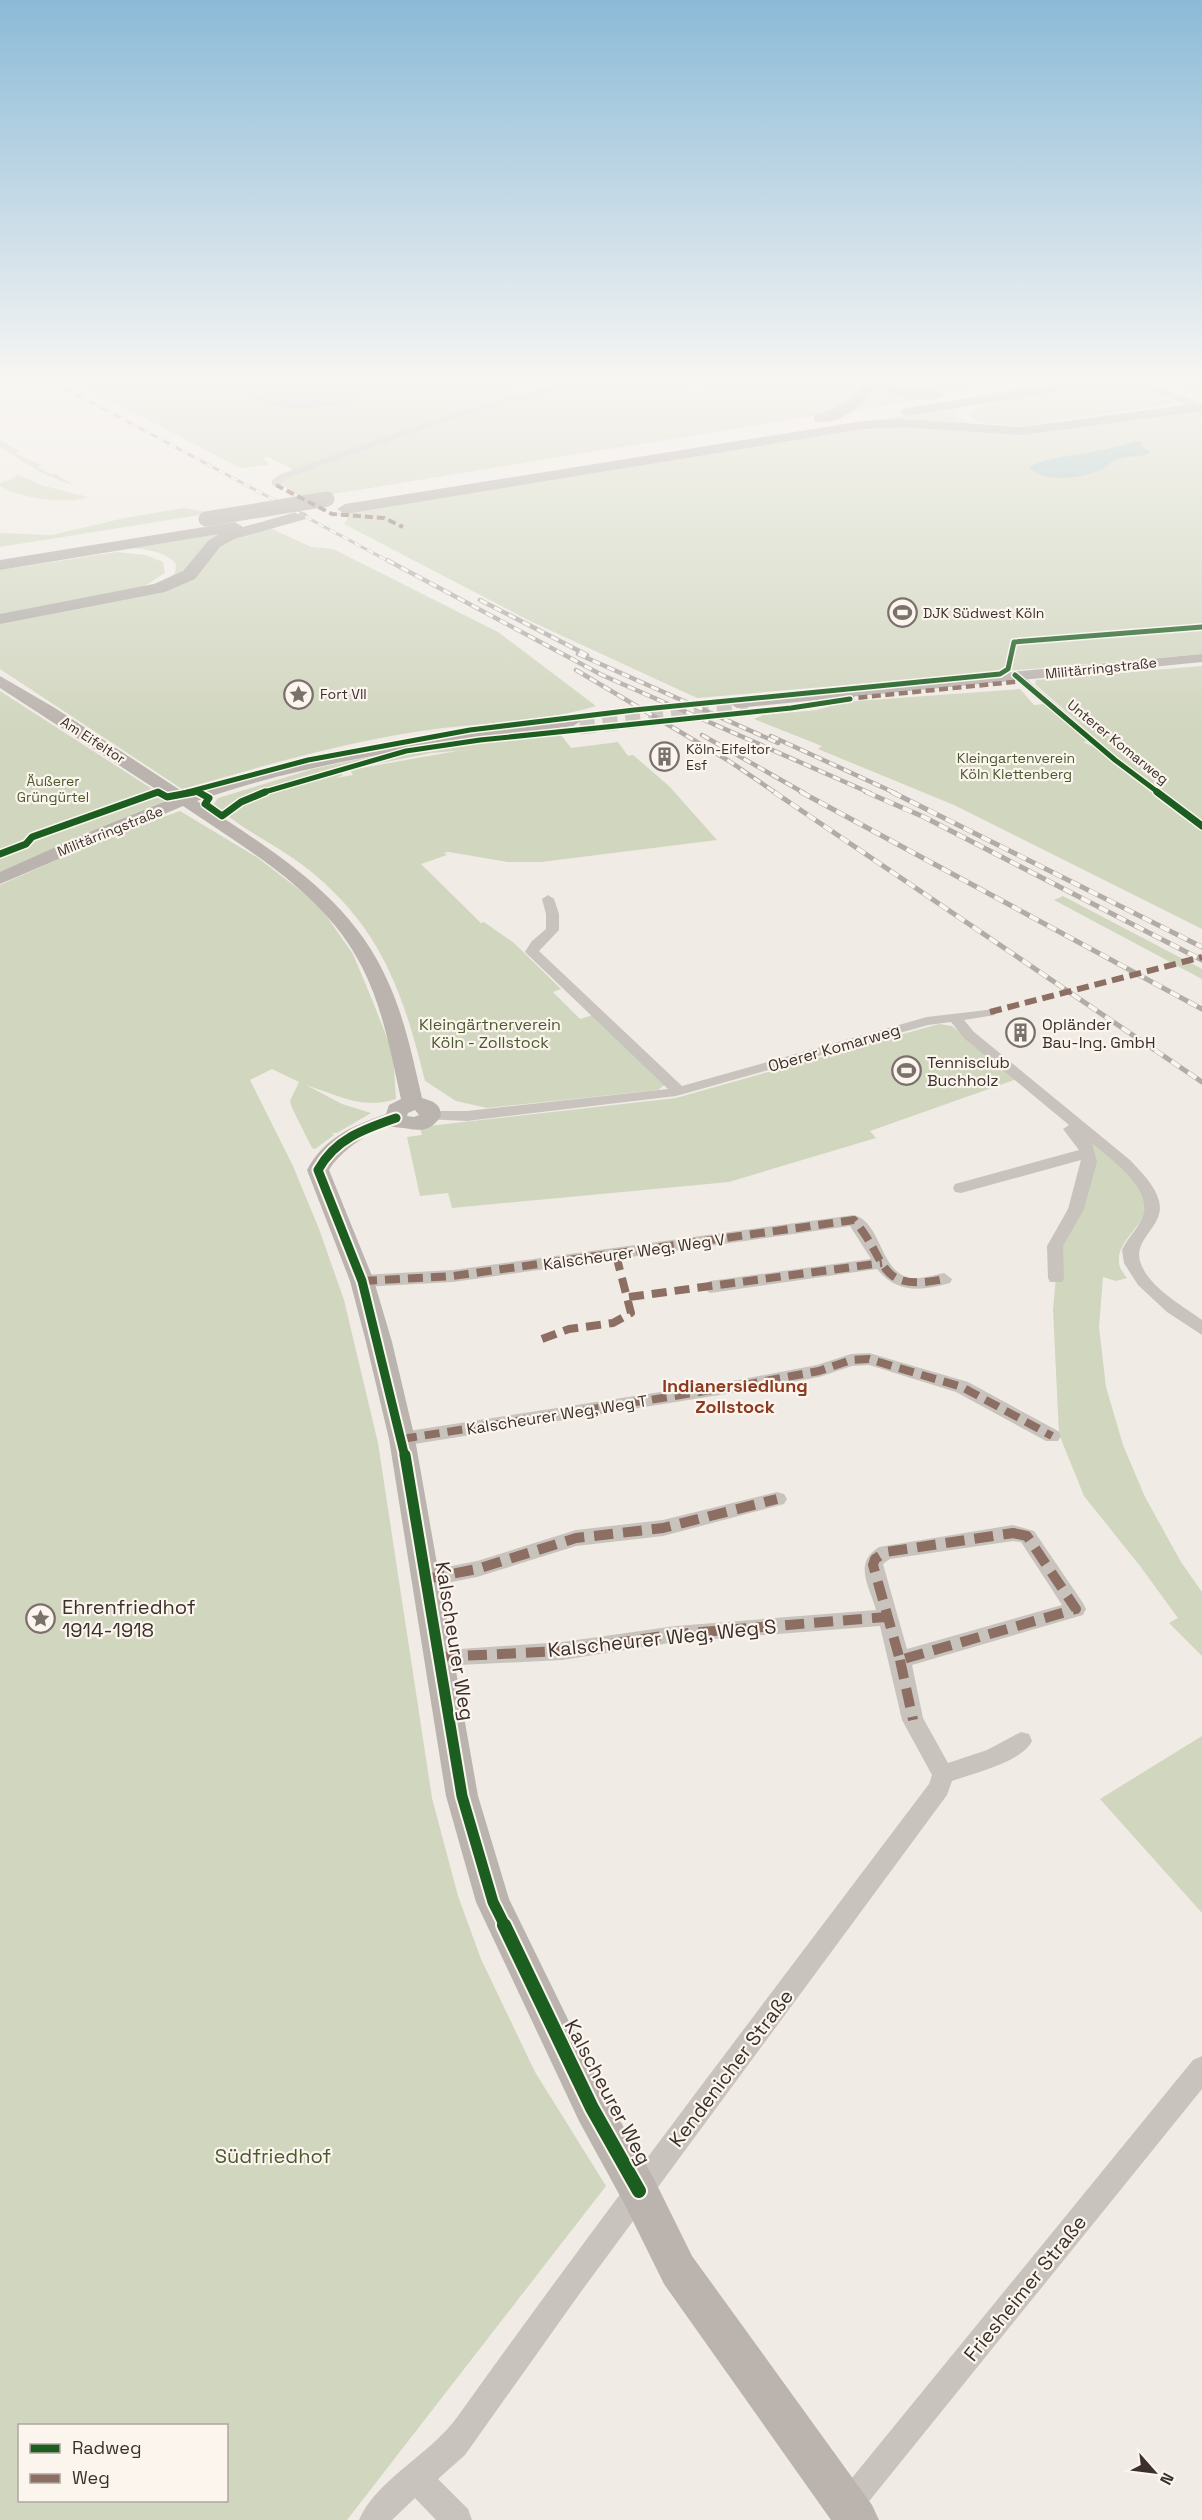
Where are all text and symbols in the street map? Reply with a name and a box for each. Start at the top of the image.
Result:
sports icon: DJK Südwest Köln [886,597,918,629]
place label: DJK Südwest Köln [923,604,1044,622]
street label: Militärringstraße [1044,653,1158,683]
place icon: Fort VII [283,678,315,710]
place label: Fort VII [320,685,367,703]
street label: Unterer Komarweg [1064,696,1172,788]
street label: Am Eifeltor [57,712,129,768]
place label: Köln-Eifeltor Esf [686,740,770,774]
building icon: Köln-Eifeltor Esf [649,741,681,773]
park label: Kleingartenverein Köln Klettenberg [957,749,1075,783]
park label: Äußerer Grüngürtel [17,772,89,806]
street label: Militärringstraße [55,802,165,860]
park label: Kleingärtnerverein Köln - Zollstock [419,1014,561,1053]
place label: Opländer Bau-Ing. GmbH [1042,1014,1155,1053]
building icon: Opländer Bau-Ing. GmbH [1005,1017,1037,1049]
street label: Oberer Komarweg [765,1019,903,1077]
place label: Tennisclub Buchholz [927,1052,1010,1091]
sports icon: Tennisclub Buchholz [890,1055,922,1087]
street label: Kalscheurer Weg, Weg V [542,1229,726,1275]
district label: Indianersiedlung Zollstock [662,1374,808,1418]
street label: Kalscheurer Weg, Weg T [465,1390,649,1440]
street label: Kalscheurer Weg [430,1560,480,1722]
place label: Ehrenfriedhof 1914-1918 [62,1594,196,1643]
place icon: Ehrenfriedhof 1914-1918 [25,1603,57,1635]
street label: Kalscheurer Weg, Weg S [546,1613,778,1663]
street label: Kendenicher Straße [663,1984,799,2152]
street label: Kalscheurer Weg [559,2015,657,2169]
park label: Südfriedhof [215,2143,331,2169]
street label: Friesheimer Straße [958,2210,1092,2366]
legend [18,2424,228,2502]
text: Radweg [72,2436,142,2459]
north arrow [1124,2442,1184,2502]
text: Weg [72,2466,110,2489]
text: N [1155,2469,1179,2488]

